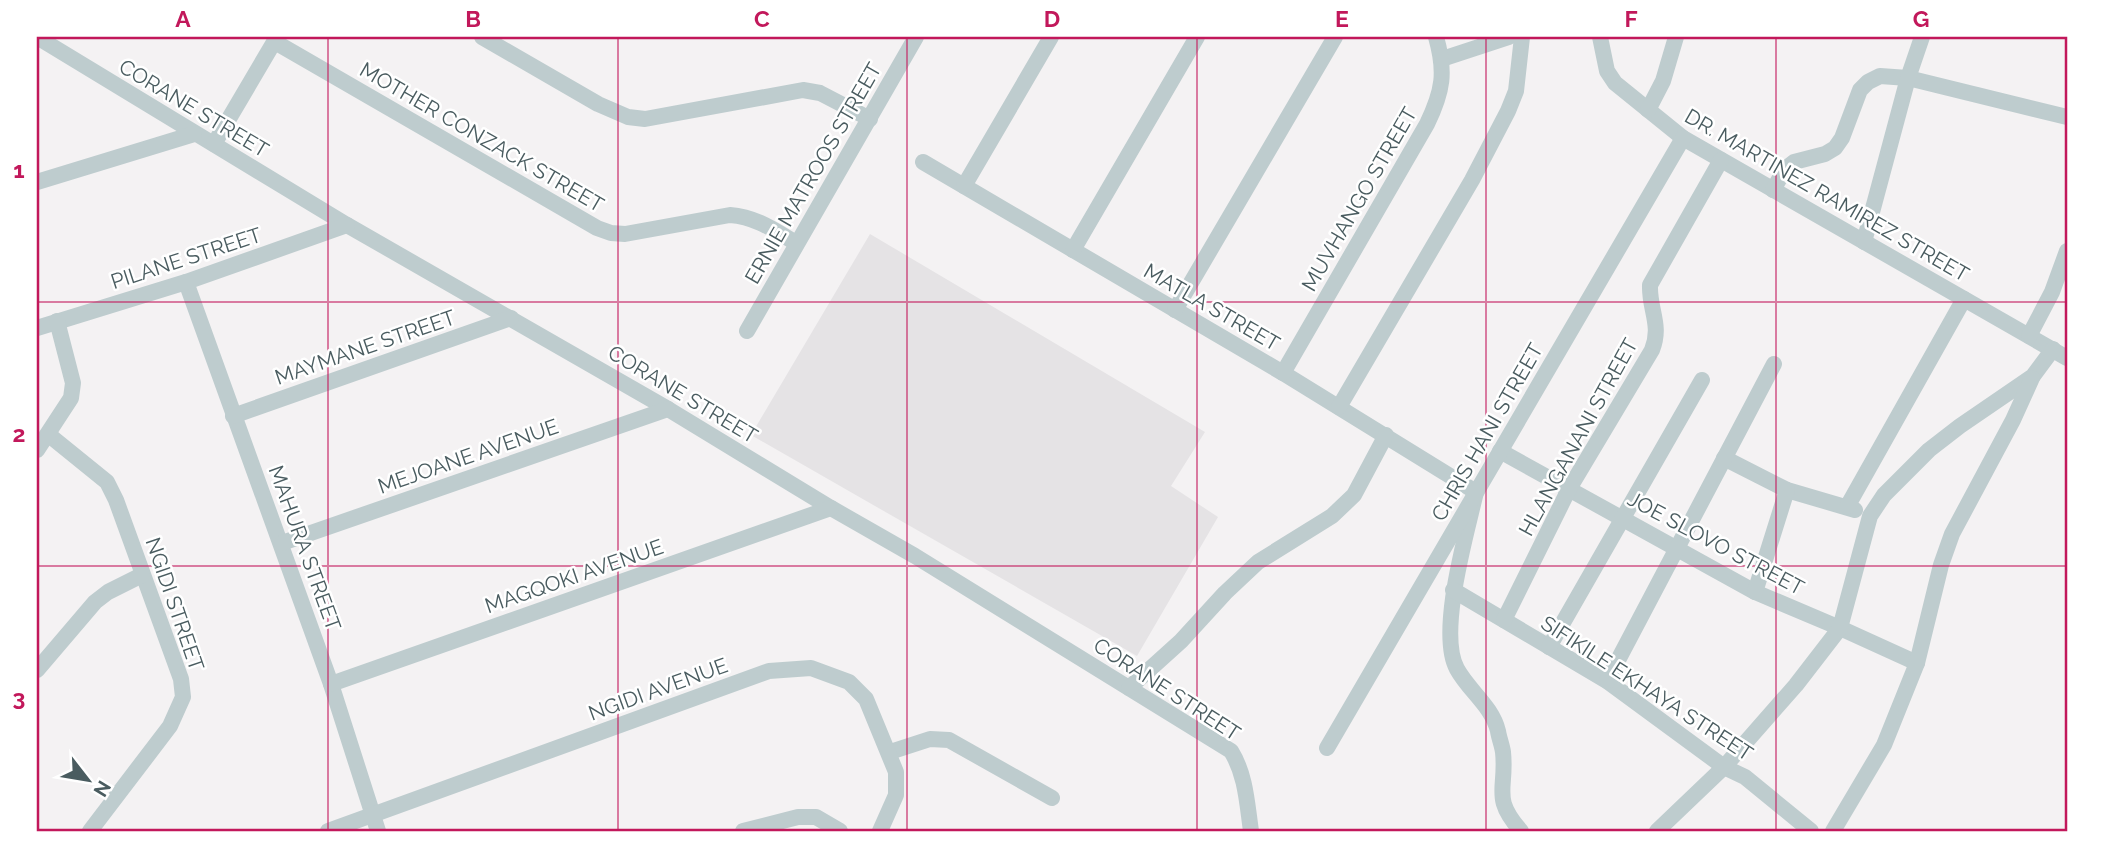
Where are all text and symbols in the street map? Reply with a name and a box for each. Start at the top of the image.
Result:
text: A [175,5,191,32]
text: B [465,5,481,32]
text: C [754,5,770,32]
text: D [1044,5,1060,32]
text: E [1335,5,1349,32]
text: F [1624,5,1638,32]
text: G [1913,5,1929,32]
street label: CORANE STREET [115,54,273,163]
street label: MOTHER CONZACK STREET [356,57,609,217]
street label: ERNIE MATROOS STREET [739,58,887,288]
street label: MUVHANGO STREET [1296,102,1422,295]
street label: DR. MARTINEZ RAMIREZ STREET [1680,103,1974,287]
text: 1 [13,156,25,183]
street label: PILANE STREET [108,222,265,294]
street label: MATLA STREET [1140,258,1285,356]
street label: MAYMANE STREET [271,304,459,390]
street label: HLANGANANI STREET [1513,334,1643,540]
street label: CHRIS HANI STREET [1426,339,1548,525]
street label: CORANE STREET [604,340,762,449]
street label: MEJOANE AVENUE [374,413,562,499]
text: 2 [13,420,25,447]
street label: MAHURA STREET [263,462,347,634]
street label: JOE SLOVO STREET [1624,486,1809,600]
street label: NGIDI STREET [140,534,210,674]
street label: MAGQOKI AVENUE [482,534,666,618]
street label: SIFIKILE EKHAYA STREET [1536,610,1758,766]
street label: CORANE STREET [1089,632,1245,746]
street label: NGIDI AVENUE [585,652,731,726]
text: 3 [13,684,25,711]
north arrow [52,746,122,816]
text: N [89,777,116,801]

